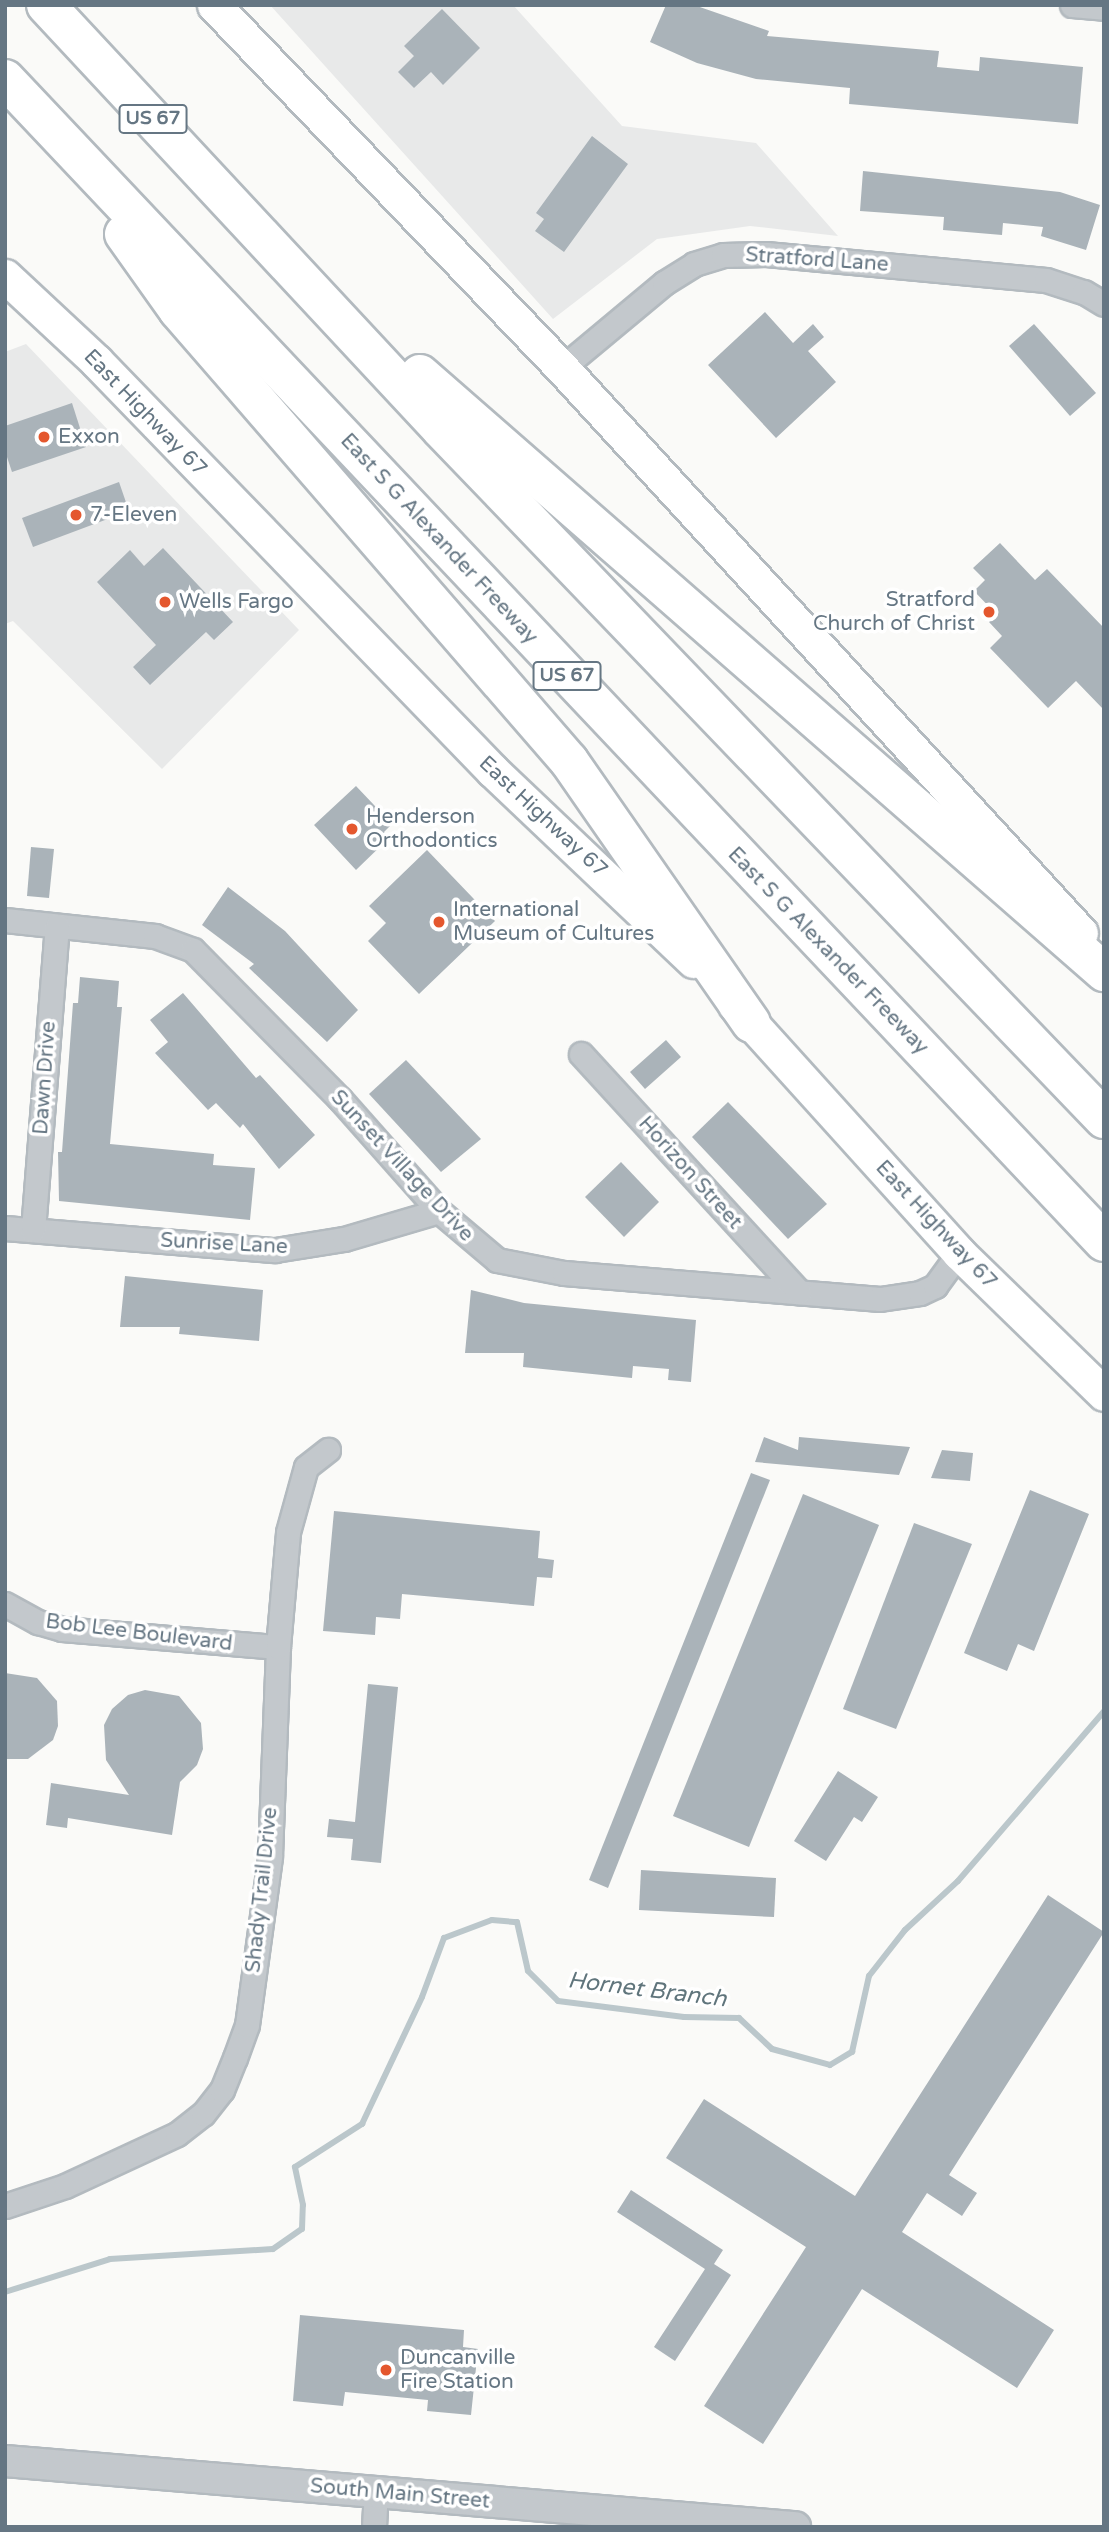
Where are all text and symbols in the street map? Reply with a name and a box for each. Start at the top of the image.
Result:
road number: US 67 [118,104,188,134]
street label: Stratford Lane [745,242,889,278]
street label: East Highway 67 [78,344,212,482]
place label: Exxon [58,424,120,450]
marker: Exxon [36,429,52,445]
street label: East S G Alexander Freeway [335,429,543,649]
place label: 7-Eleven [90,502,177,528]
marker: 7-Eleven [68,507,84,523]
place label: Stratford Church of Christ [813,587,975,637]
place label: Wells Fargo [179,589,294,615]
marker: Wells Fargo [157,594,173,610]
marker: Stratford Church of Christ [981,604,997,620]
road number: US 67 [532,660,602,692]
street label: East Highway 67 [474,751,612,883]
place label: Henderson Orthodontics [366,804,498,854]
marker: Henderson Orthodontics [344,821,360,837]
street label: East S G Alexander Freeway [722,842,934,1060]
place label: International Museum of Cultures [453,897,654,947]
marker: International Museum of Cultures [431,914,447,930]
street label: Dawn Drive [28,1020,62,1136]
street label: Sunset Village Drive [325,1085,479,1247]
street label: Horizon Street [633,1111,747,1235]
street label: East Highway 67 [870,1156,1002,1294]
street label: Sunrise Lane [160,1228,288,1260]
street label: Bob Lee Boulevard [44,1609,234,1657]
street label: Shady Trail Drive [241,1806,283,1974]
water label: Hornet Branch [566,1967,728,2013]
place label: Duncanville Fire Station [400,2345,515,2395]
marker: Duncanville Fire Station [378,2362,394,2378]
street label: South Main Street [309,2474,491,2514]

